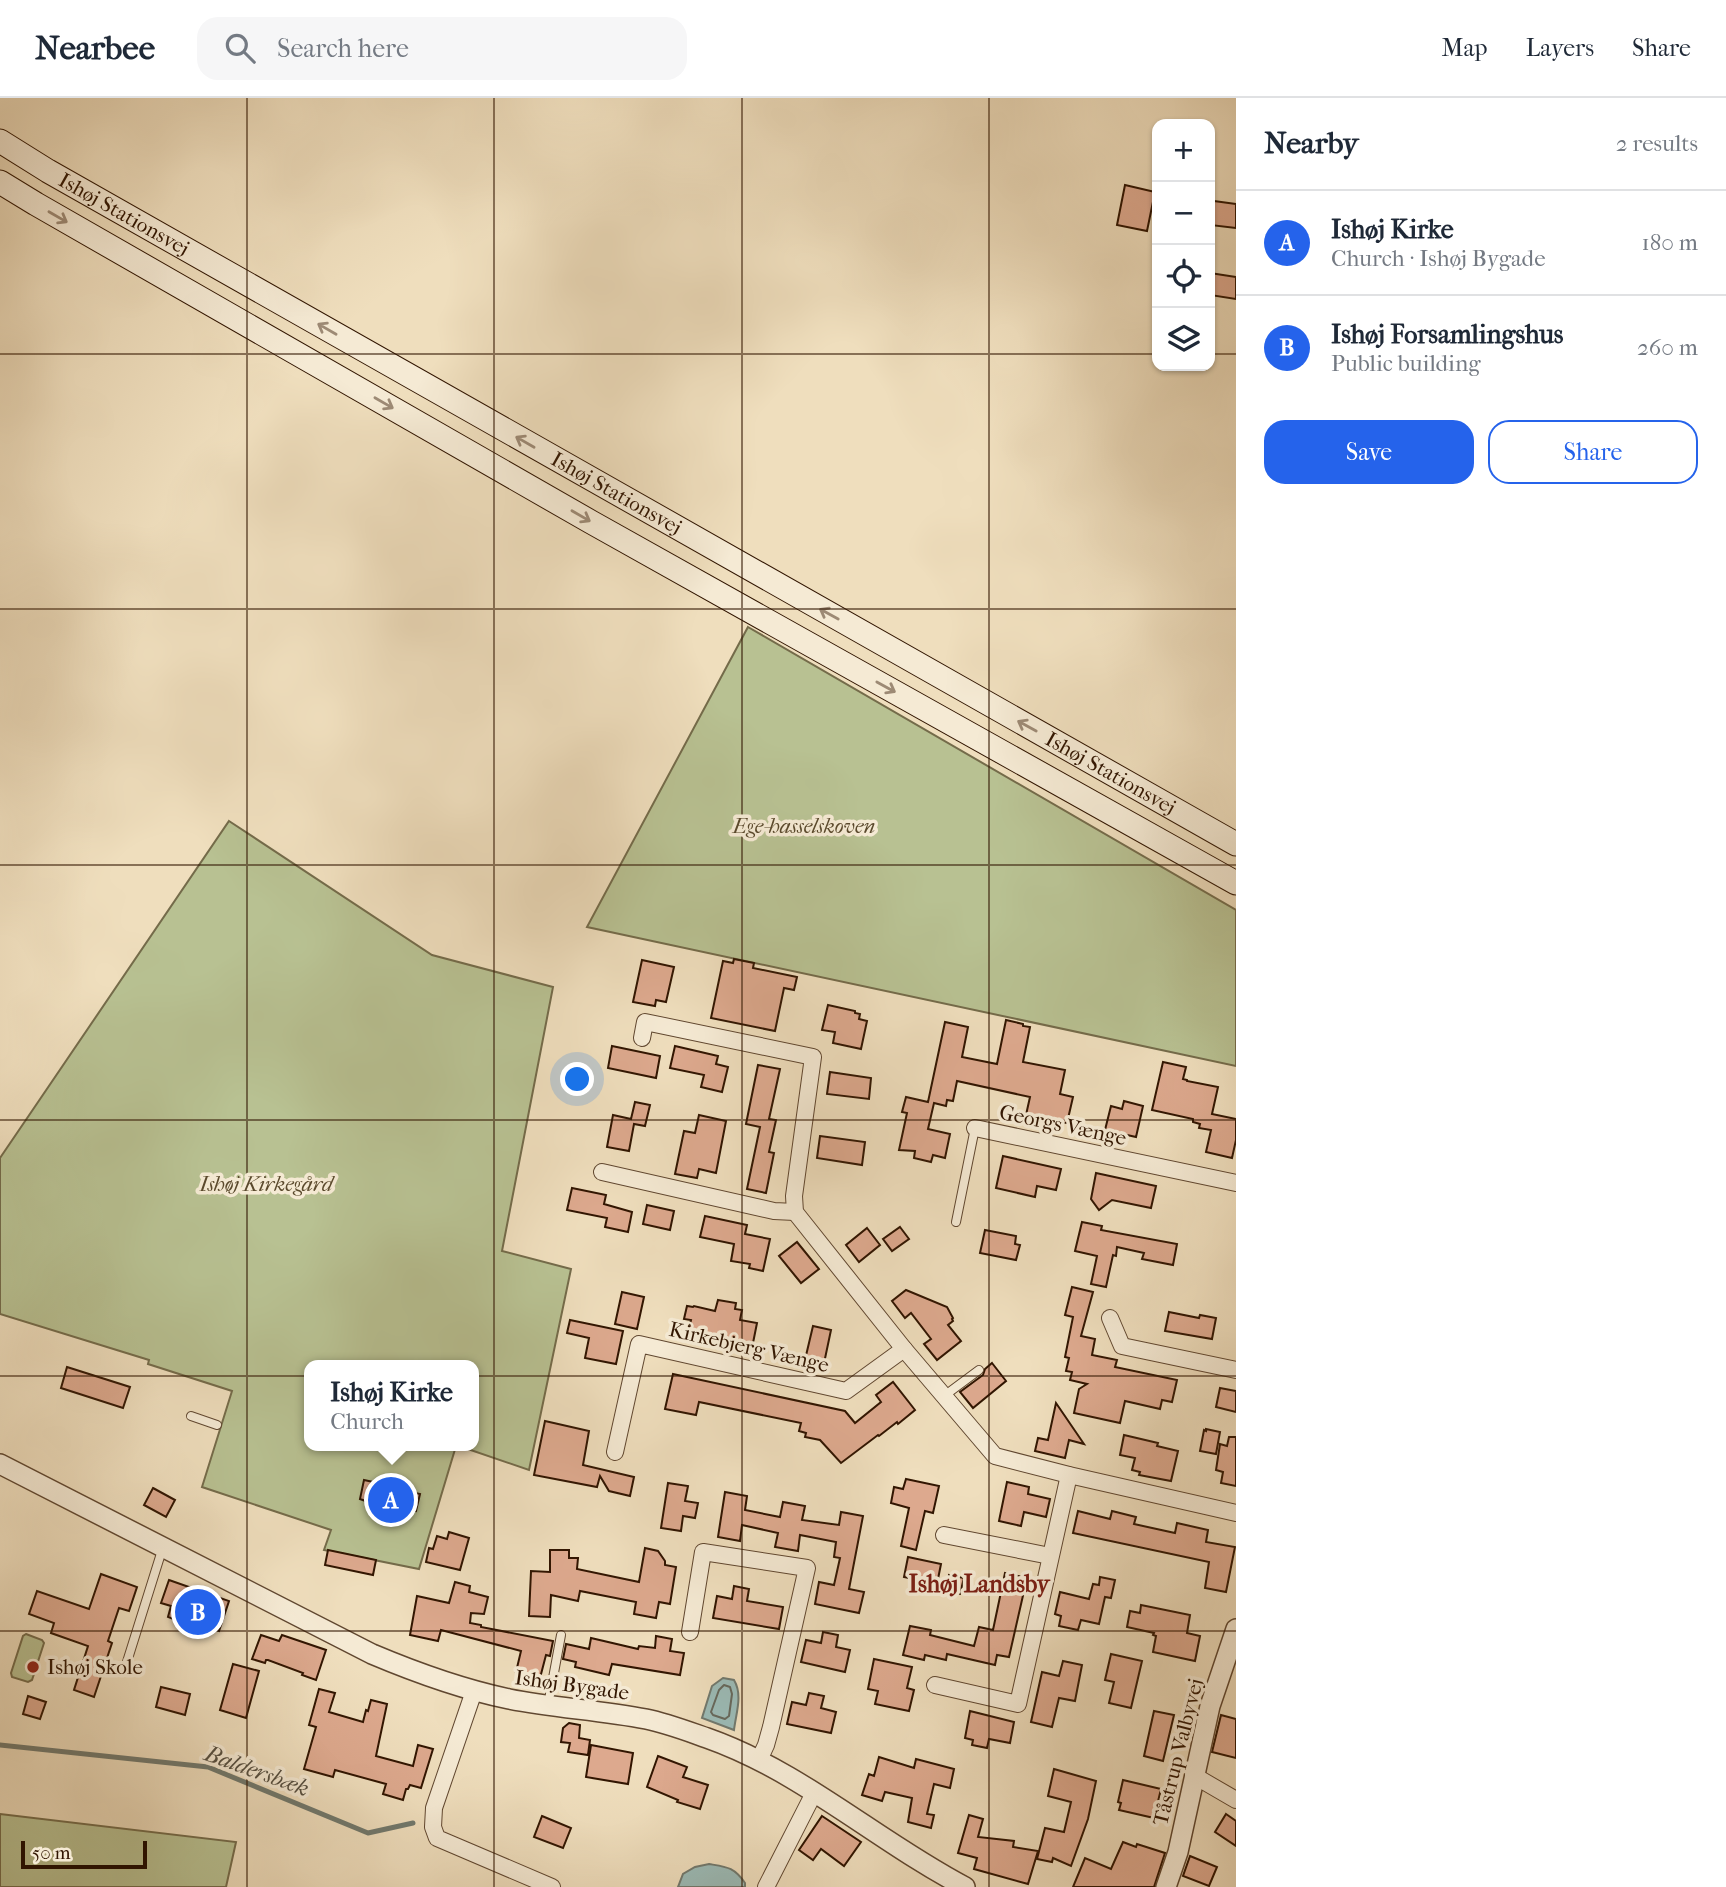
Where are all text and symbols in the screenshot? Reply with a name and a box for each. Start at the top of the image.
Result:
search box [197,17,687,80]
text: Nearbee [35,29,155,68]
icon: search [221,29,259,67]
text: Search here [277,33,409,64]
text: Map [1442,34,1488,62]
text: Layers [1526,34,1594,62]
text: Share [1632,34,1691,62]
map controls [1152,119,1215,371]
button: + [1152,119,1215,182]
text: Nearby [1264,126,1359,161]
text: 2 results [1616,130,1698,157]
street label: Ishøj Stationsvej [55,168,193,261]
button: − [1152,182,1215,245]
one-way arrow [48,210,68,224]
text: Ishøj Kirke [1331,214,1454,245]
text: A [1280,229,1294,256]
text: 180 m [1641,229,1698,256]
button: locate [1152,245,1215,308]
text: Church · Ishøj Bygade [1331,245,1546,272]
button: layers [1152,308,1215,371]
text: Ishøj Forsamlingshus [1331,319,1563,350]
one-way arrow [317,322,338,335]
text: B [1280,334,1294,361]
text: 260 m [1637,334,1698,361]
text: Public building [1331,350,1481,377]
one-way arrow [373,396,393,410]
button: Save [1264,420,1474,484]
button: Share [1488,420,1698,484]
one-way arrow [515,435,535,449]
street label: Ishøj Stationsvej [547,447,686,539]
one-way arrow [570,510,591,523]
one-way arrow [820,607,840,621]
one-way arrow [876,680,896,694]
one-way arrow [1018,719,1038,733]
street label: Ishøj Stationsvej [1041,727,1180,819]
park label: Ege-hasselskoven [731,814,875,838]
your location [560,1062,594,1096]
street label: Georgs Vænge [997,1100,1129,1150]
park label: Ishøj Kirkegård [198,1172,335,1196]
street label: Kirkebjerg Vænge [667,1317,831,1377]
popup [304,1360,479,1451]
text: Ishøj Kirke [330,1377,453,1408]
text: Church [330,1408,404,1435]
pin: A [368,1474,414,1526]
district label: Ishøj Landsby [909,1570,1051,1598]
pin: B [175,1586,221,1638]
place label: Ishøj Skole [47,1655,143,1679]
marker: Ishøj Skole [25,1659,41,1675]
street label: Ishøj Bygade [513,1665,631,1705]
street label: Tåstrup Valbyvej [1148,1676,1208,1828]
water label: Baldersbæk [199,1739,313,1802]
scale bar [21,1838,147,1870]
text: 50 m [32,1842,71,1864]

